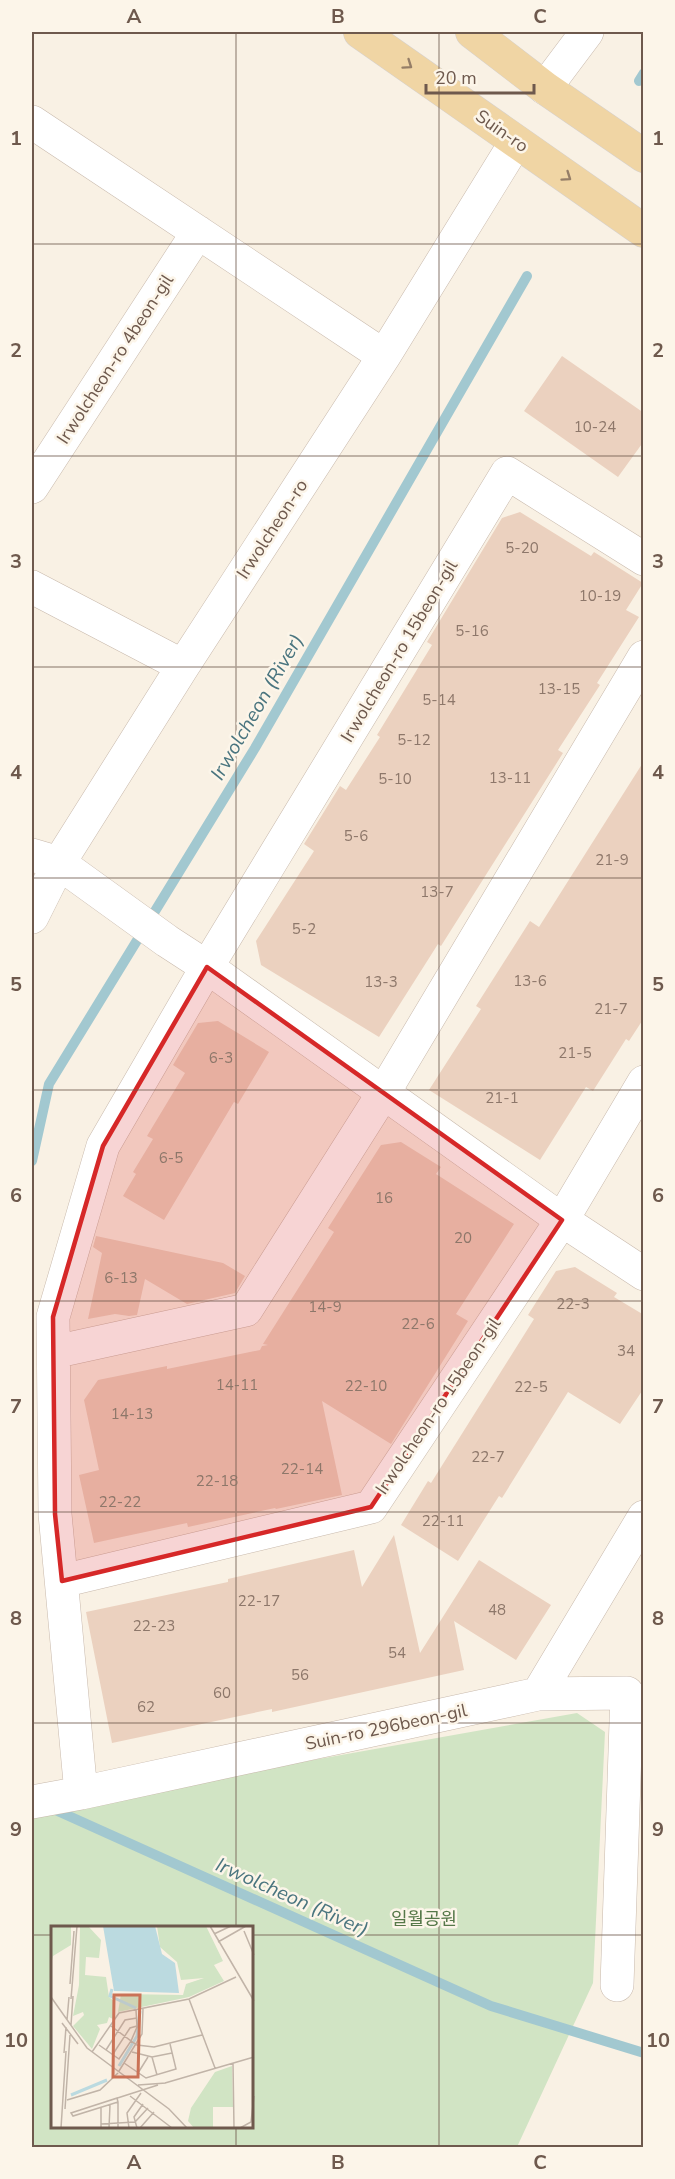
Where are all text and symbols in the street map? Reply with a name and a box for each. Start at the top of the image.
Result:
text: A [127,3,142,30]
text: B [331,3,345,30]
text: C [533,3,547,30]
scale bar [426,57,534,95]
one-way arrow [401,58,412,69]
text: 20 m [435,66,477,90]
street label: Suin-ro [471,104,533,158]
text: 1 [10,125,22,152]
text: 1 [652,125,664,152]
one-way arrow [561,170,572,181]
street label: Irwolcheon-ro 4beon-gil [51,269,179,449]
text: 2 [10,337,22,364]
text: 2 [652,337,664,364]
house number: 10-24 [574,417,616,437]
street label: Irwolcheon-ro [231,475,313,583]
house number: 5-20 [505,538,539,558]
text: 3 [10,548,22,575]
text: 3 [652,548,664,575]
street label: Irwolcheon-ro 15beon-gil [335,555,463,747]
house number: 10-19 [579,586,621,606]
house number: 5-16 [455,621,489,641]
water label: Irwolcheon (River) [204,629,310,785]
house number: 13-15 [538,679,580,699]
house number: 5-14 [422,690,456,710]
house number: 5-12 [397,730,431,750]
text: 4 [10,759,22,786]
text: 4 [652,759,664,786]
house number: 13-11 [489,768,531,788]
house number: 5-10 [378,769,412,789]
house number: 5-6 [344,826,368,846]
house number: 21-9 [595,850,629,870]
house number: 13-7 [420,882,454,902]
house number: 5-2 [292,919,316,939]
text: 5 [10,971,22,998]
house number: 13-6 [513,971,547,991]
text: 5 [652,971,664,998]
house number: 13-3 [364,972,398,992]
house number: 21-7 [594,999,628,1019]
house number: 21-5 [558,1043,592,1063]
house number: 6-3 [209,1048,233,1068]
house number: 21-1 [485,1088,519,1108]
house number: 6-5 [159,1148,183,1168]
text: 6 [10,1182,22,1209]
text: 6 [652,1182,664,1209]
house number: 16 [375,1188,393,1208]
house number: 20 [454,1228,472,1248]
house number: 6-13 [104,1268,138,1288]
house number: 22-3 [556,1294,590,1314]
house number: 14-9 [308,1297,342,1317]
street label: Irwolcheon-ro 15beon-gil [370,1312,507,1499]
house number: 22-6 [401,1314,435,1334]
house number: 34 [617,1341,635,1361]
house number: 14-11 [216,1375,258,1395]
house number: 22-10 [345,1376,387,1396]
house number: 22-5 [514,1377,548,1397]
text: 7 [10,1393,22,1420]
text: 7 [652,1393,664,1420]
house number: 14-13 [111,1404,153,1424]
house number: 22-7 [471,1447,505,1467]
house number: 22-14 [281,1459,323,1479]
house number: 22-18 [196,1471,238,1491]
house number: 22-22 [99,1492,141,1512]
house number: 22-11 [422,1511,464,1531]
house number: 22-17 [238,1591,280,1611]
house number: 48 [488,1600,506,1620]
text: 8 [10,1605,22,1632]
text: 8 [652,1605,664,1632]
house number: 22-23 [133,1616,175,1636]
house number: 54 [388,1643,406,1663]
house number: 56 [291,1665,309,1685]
house number: 60 [213,1683,231,1703]
house number: 62 [137,1697,155,1717]
street label: Suin-ro 296beon-gil [303,1698,470,1756]
text: 9 [10,1816,22,1843]
text: 9 [652,1816,664,1843]
water label: Irwolcheon (River) [211,1851,373,1943]
park label: 일월공원 [391,1907,457,1931]
inset map [51,1926,254,2128]
text: 10 [4,2027,28,2054]
text: 10 [646,2027,670,2054]
text: A [127,2149,142,2176]
text: B [331,2149,345,2176]
text: C [533,2149,547,2176]

